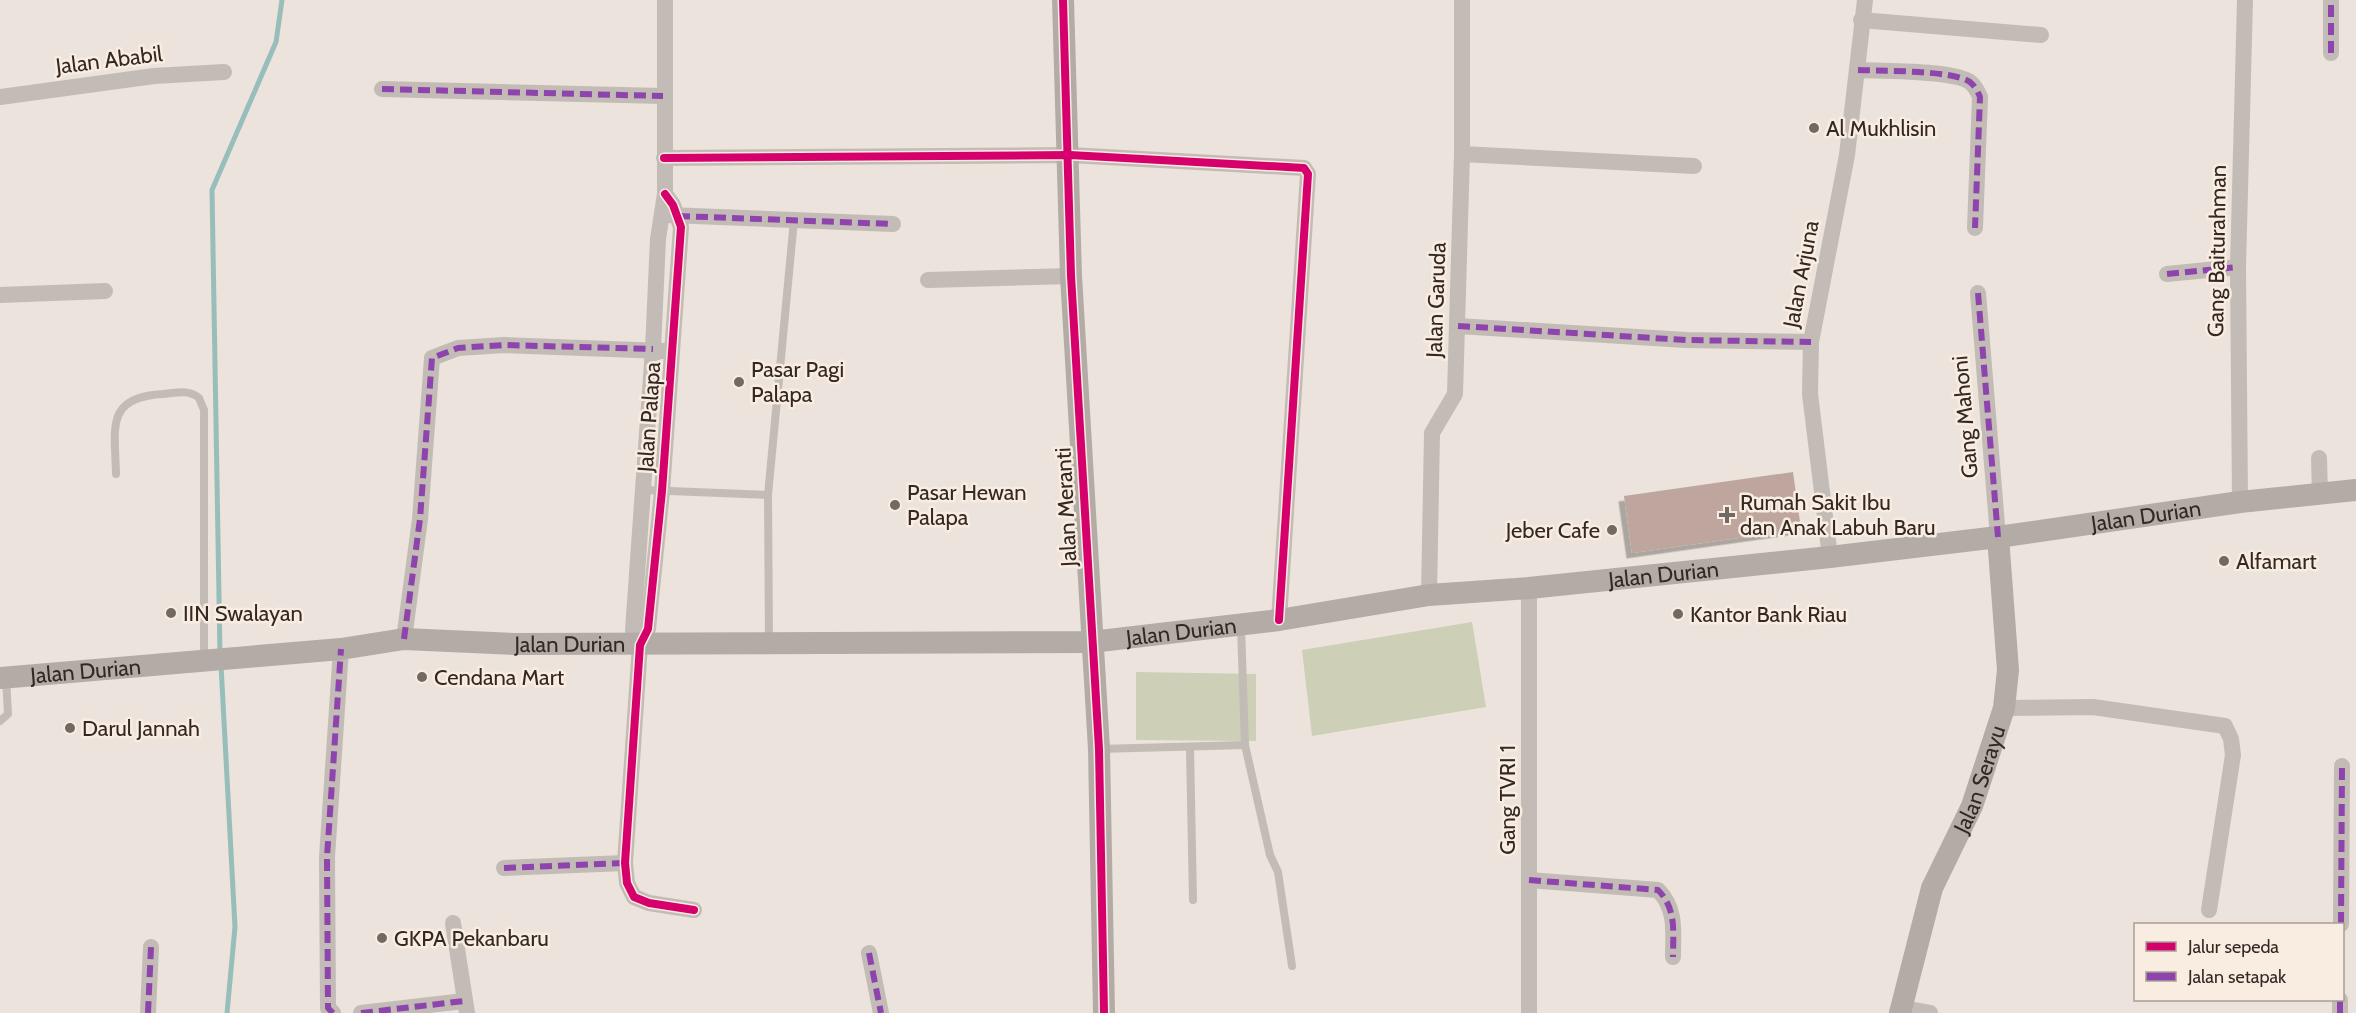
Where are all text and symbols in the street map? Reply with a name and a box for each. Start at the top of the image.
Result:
street label: Jalan Ababil [53,40,165,80]
place label: Al Mukhlisin [1826,115,1936,142]
marker: Al Mukhlisin [1807,121,1821,135]
street label: Gang Baiturahman [2202,165,2232,337]
street label: Jalan Arjuna [1777,218,1825,331]
street label: Jalan Garuda [1420,241,1452,359]
street label: Gang Mahoni [1946,355,1984,479]
place label: Pasar Pagi Palapa [751,356,844,408]
street label: Jalan Palapa [632,361,666,474]
marker: Pasar Pagi Palapa [732,375,746,389]
street label: Jalan Meranti [1049,447,1083,568]
place label: Pasar Hewan Palapa [907,479,1027,531]
place label: Rumah Sakit Ibu dan Anak Labuh Baru [1740,489,1936,541]
street label: Jalan Durian [2088,494,2203,537]
marker: Pasar Hewan Palapa [888,498,902,512]
marker: Rumah Sakit Ibu dan Anak Labuh Baru [1718,506,1736,524]
place label: Jeber Cafe [1505,517,1600,544]
marker: Jeber Cafe [1605,523,1619,537]
place label: Alfamart [2236,548,2317,575]
marker: Alfamart [2217,554,2231,568]
street label: Jalan Durian [1606,555,1720,593]
place label: IIN Swalayan [183,600,303,627]
place label: Kantor Bank Riau [1690,601,1847,628]
marker: IIN Swalayan [164,606,178,620]
marker: Kantor Bank Riau [1671,607,1685,621]
street label: Jalan Durian [1124,612,1238,651]
street label: Jalan Durian [513,630,625,658]
street label: Jalan Durian [28,653,142,689]
place label: Cendana Mart [434,664,565,691]
marker: Cendana Mart [415,670,429,684]
place label: Darul Jannah [82,715,200,742]
marker: Darul Jannah [63,721,77,735]
street label: Jalan Serayu [1947,722,2011,839]
street label: Gang TVRI 1 [1494,745,1521,855]
legend [2134,923,2344,1001]
place label: GKPA Pekanbaru [394,925,549,952]
marker: GKPA Pekanbaru [375,931,389,945]
text: Jalur sepeda [2187,936,2279,958]
text: Jalan setapak [2187,966,2287,988]

